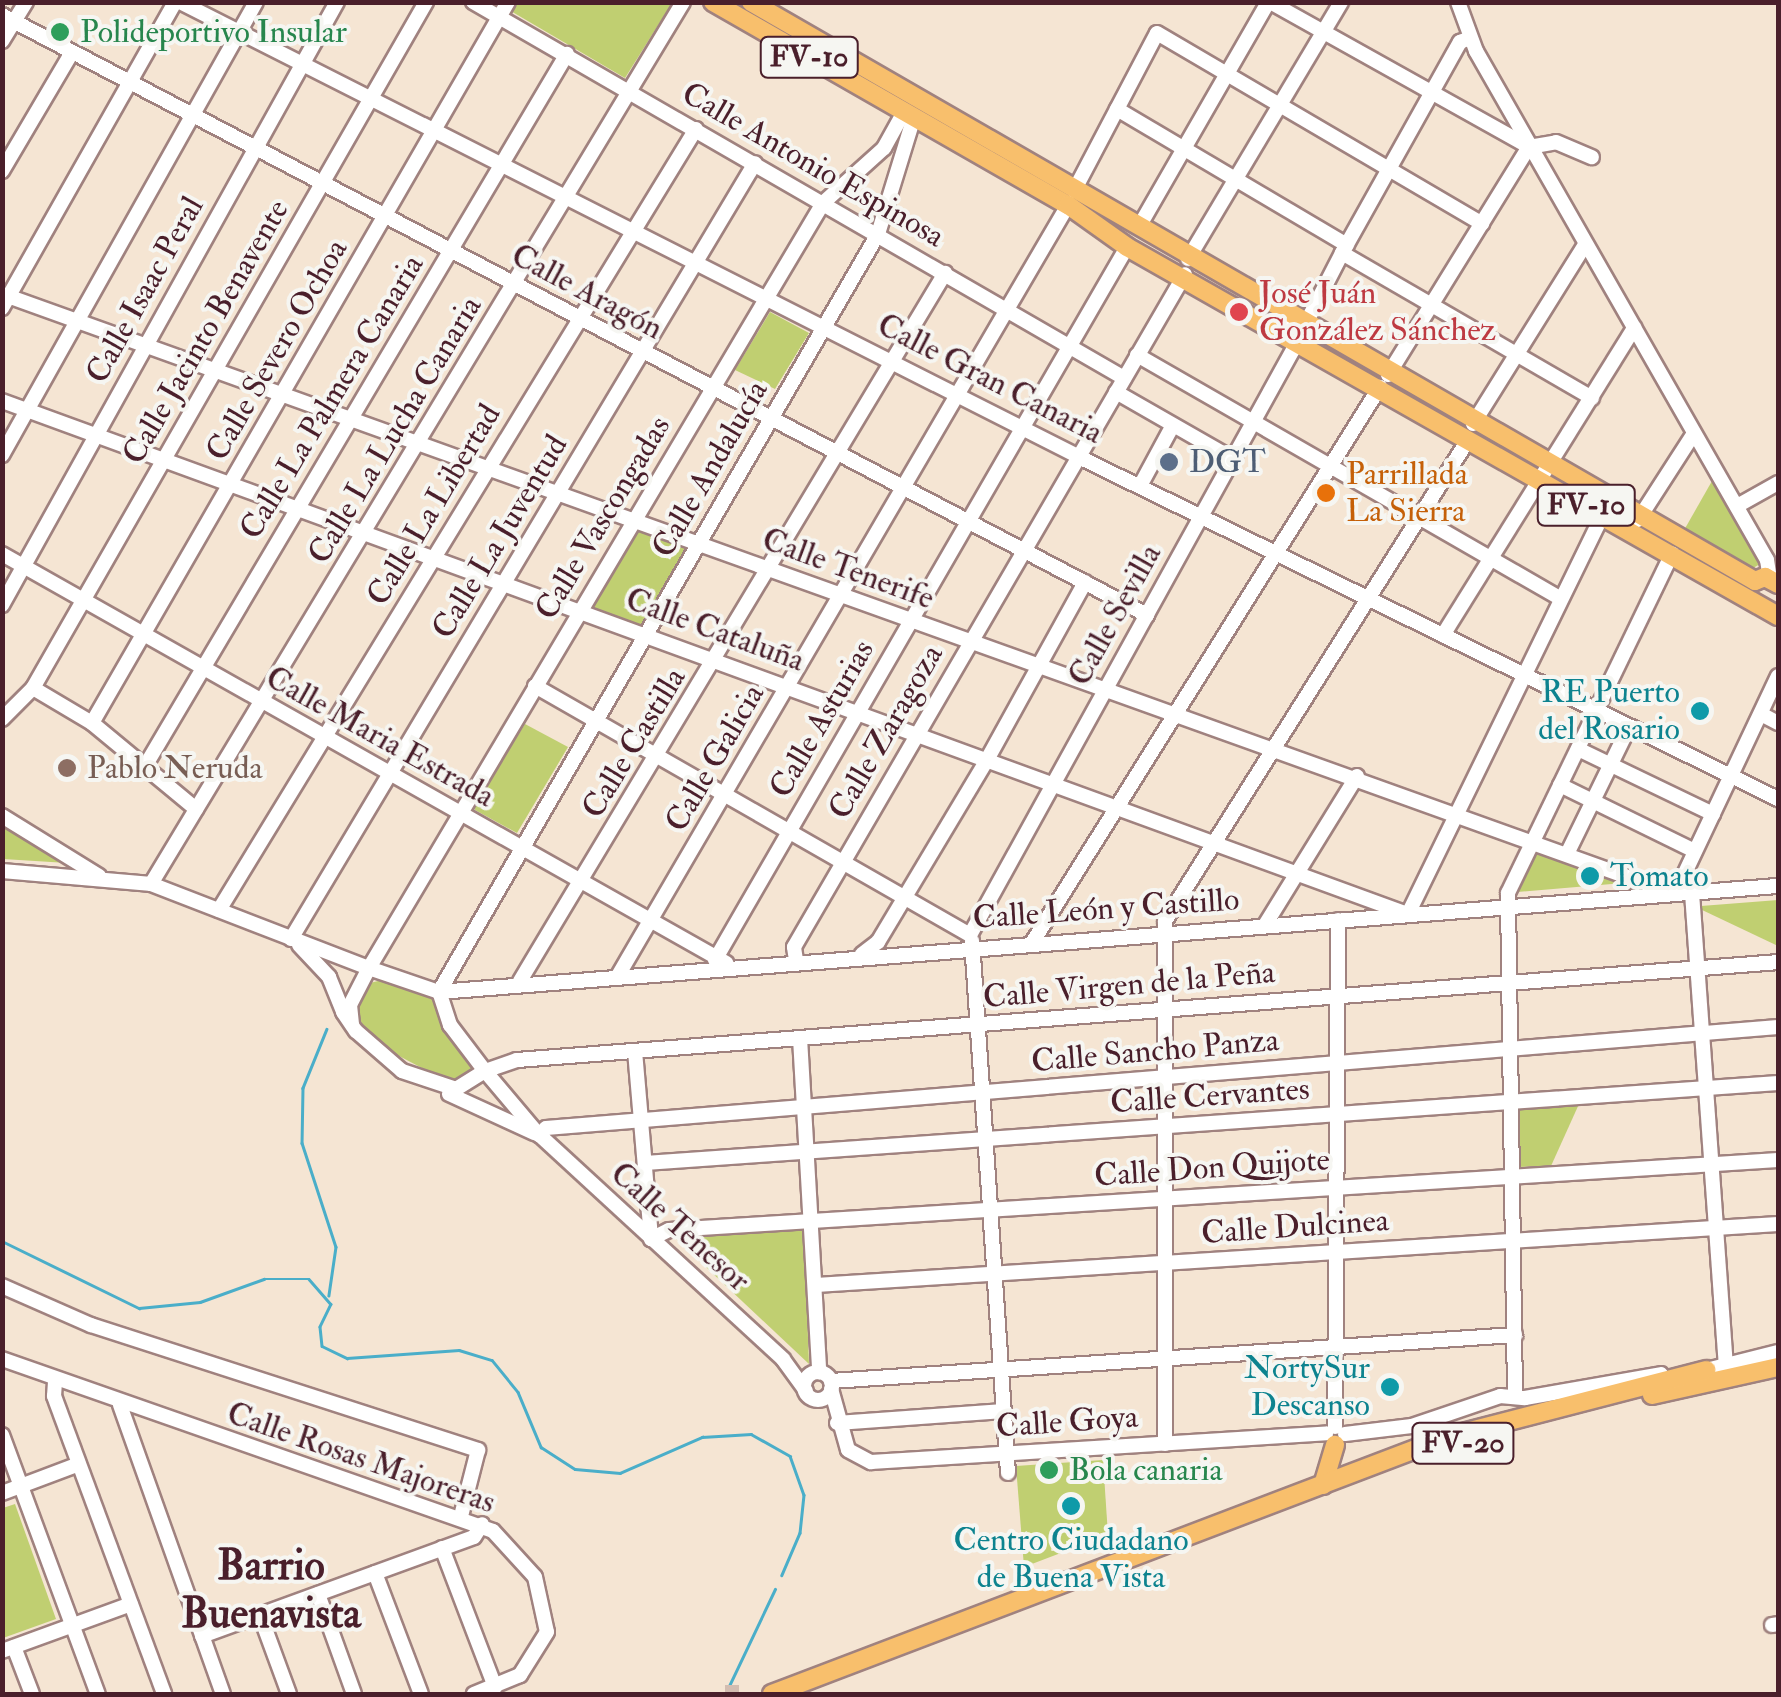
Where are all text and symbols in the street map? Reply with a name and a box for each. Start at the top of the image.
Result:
place label: Polideportivo Insular [80,13,347,51]
marker: Polideportivo Insular [49,21,71,43]
road number: FV-10 [759,32,859,82]
street label: Calle Antonio Espinosa [675,74,951,256]
street label: Calle Isaac Peral [78,190,212,390]
street label: Calle Jacinto Benavente [115,193,297,471]
street label: Calle Severo Ochoa [198,233,356,467]
street label: Calle Aragón [505,236,669,348]
street label: Calle La Palmera Canaria [232,248,432,546]
place label: José Juán González Sánchez [1259,275,1496,350]
street label: Calle La Lucha Canaria [300,289,490,571]
marker: José Juán González Sánchez [1228,301,1250,323]
street label: Calle Gran Canaria [871,306,1109,452]
street label: Calle Andalucía [644,374,776,564]
street label: Calle La Libertad [359,397,509,613]
street label: Calle Vascongadas [527,409,679,627]
street label: Calle La Juventud [424,428,576,646]
place label: DGT [1189,443,1266,481]
marker: DGT [1158,451,1180,473]
place label: Parrillada La Sierra [1346,456,1468,531]
road number: FV-10 [1536,480,1636,530]
marker: Parrillada La Sierra [1315,482,1337,504]
street label: Calle Tenerife [757,520,939,618]
street label: Calle Sevilla [1060,538,1170,692]
street label: Calle Cataluña [621,580,809,680]
street label: Calle Asturias [761,633,883,805]
street label: Calle Zaragoza [821,638,951,826]
street label: Calle Maria Estrada [259,658,501,816]
street label: Calle Castilla [574,661,694,825]
place label: RE Puerto del Rosario [1538,674,1680,749]
street label: Calle Galicia [657,677,773,839]
marker: RE Puerto del Rosario [1689,700,1711,722]
place label: Pablo Neruda [87,749,263,787]
marker: Pablo Neruda [56,757,78,779]
place label: Tomato [1610,857,1709,895]
marker: Tomato [1579,865,1601,887]
street label: Calle León y Castillo [972,881,1240,937]
street label: Calle Virgen de la Peña [981,953,1277,1017]
street label: Calle Sancho Panza [1030,1021,1280,1081]
street label: Calle Cervantes [1109,1070,1311,1122]
street label: Calle Don Quijote [1093,1141,1331,1195]
street label: Calle Tenesor [602,1154,758,1300]
street label: Calle Dulcinea [1200,1201,1390,1253]
place label: NortySur Descanso [1244,1350,1370,1425]
marker: NortySur Descanso [1379,1376,1401,1398]
street label: Calle Rosas Majoreras [222,1394,500,1522]
street label: Calle Goya [995,1398,1139,1446]
road number: FV-20 [1410,1418,1516,1468]
place label: Bola canaria [1069,1451,1223,1489]
marker: Bola canaria [1038,1459,1060,1481]
marker: Centro Ciudadano de Buena Vista [1060,1495,1082,1517]
place label: Centro Ciudadano de Buena Vista [953,1522,1189,1597]
district label: Barrio Buenavista [181,1541,361,1640]

